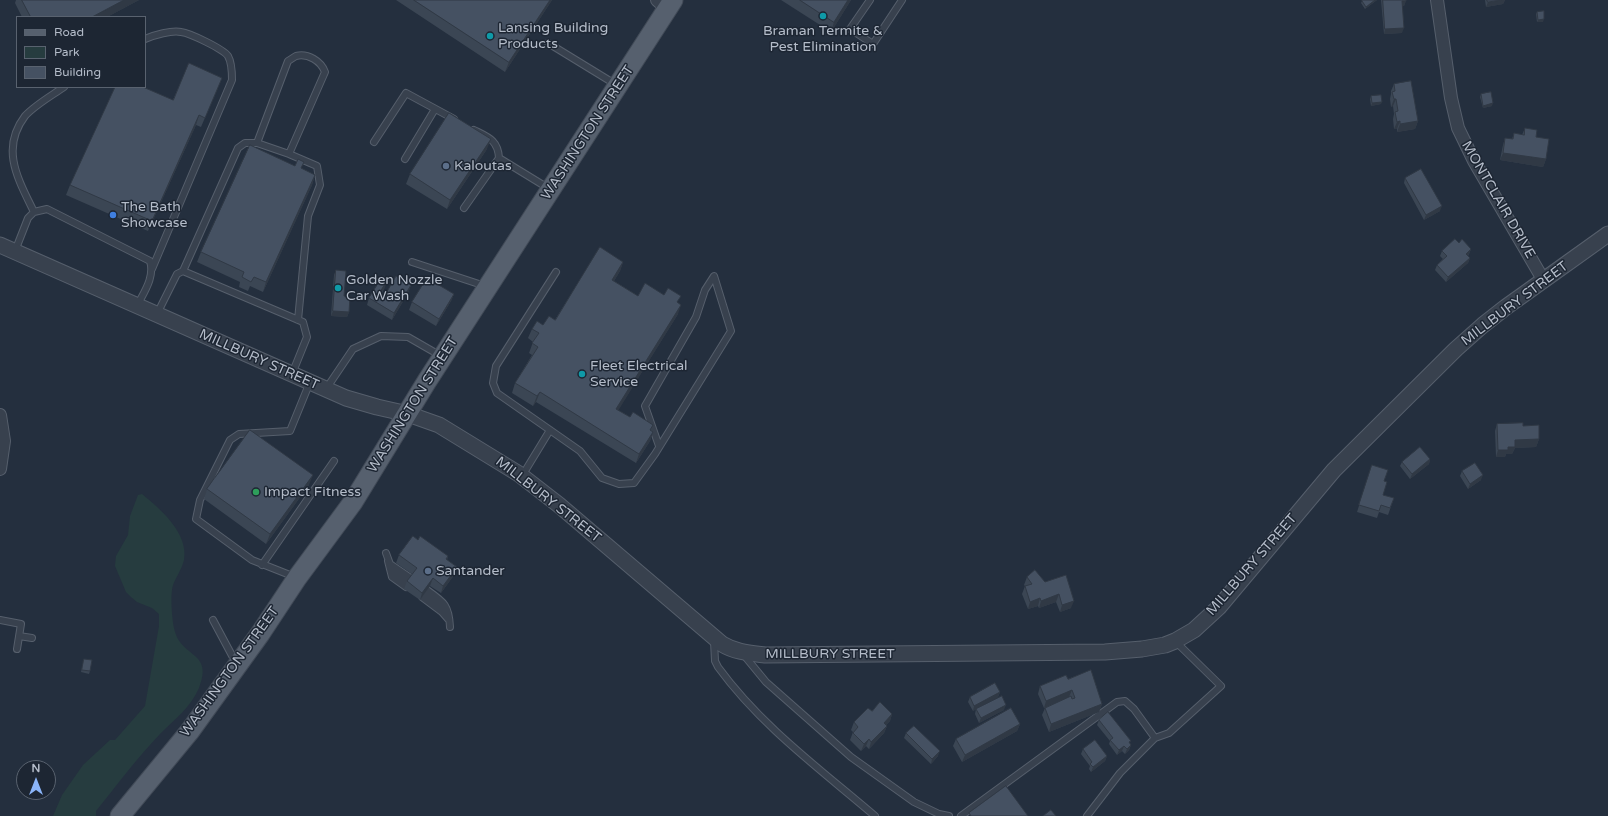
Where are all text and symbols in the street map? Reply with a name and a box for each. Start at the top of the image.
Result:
marker: Braman Termite & Pest Elimination [818,11,828,21]
legend [16,16,146,88]
place label: Lansing Building Products [498,20,608,52]
place label: Braman Termite & Pest Elimination [763,23,883,56]
text: Road [54,25,84,39]
marker: Lansing Building Products [485,31,495,41]
text: Park [54,45,80,59]
street label: WASHINGTON STREET [538,63,638,203]
text: Building [54,65,101,79]
street label: MONTCLAIR DRIVE [1457,138,1539,262]
place label: Kaloutas [454,158,512,174]
marker: Kaloutas [441,161,451,171]
place label: The Bath Showcase [121,199,187,232]
marker: The Bath Showcase [108,210,118,220]
street label: MILLBURY STREET [1458,258,1572,350]
place label: Golden Nozzle Car Wash [346,272,442,304]
marker: Golden Nozzle Car Wash [333,283,343,293]
street label: MILLBURY STREET [196,326,322,394]
street label: WASHINGTON STREET [364,334,462,476]
place label: Fleet Electrical Service [590,358,688,390]
marker: Fleet Electrical Service [577,369,587,379]
street label: MILLBURY STREET [492,454,604,546]
place label: Impact Fitness [264,484,361,500]
marker: Impact Fitness [251,487,261,497]
street label: MILLBURY STREET [1203,511,1301,619]
place label: Santander [436,563,505,579]
marker: Santander [423,566,433,576]
street label: WASHINGTON STREET [177,604,283,740]
street label: MILLBURY STREET [765,646,895,662]
north arrow [16,760,56,800]
text: N [32,762,40,775]

